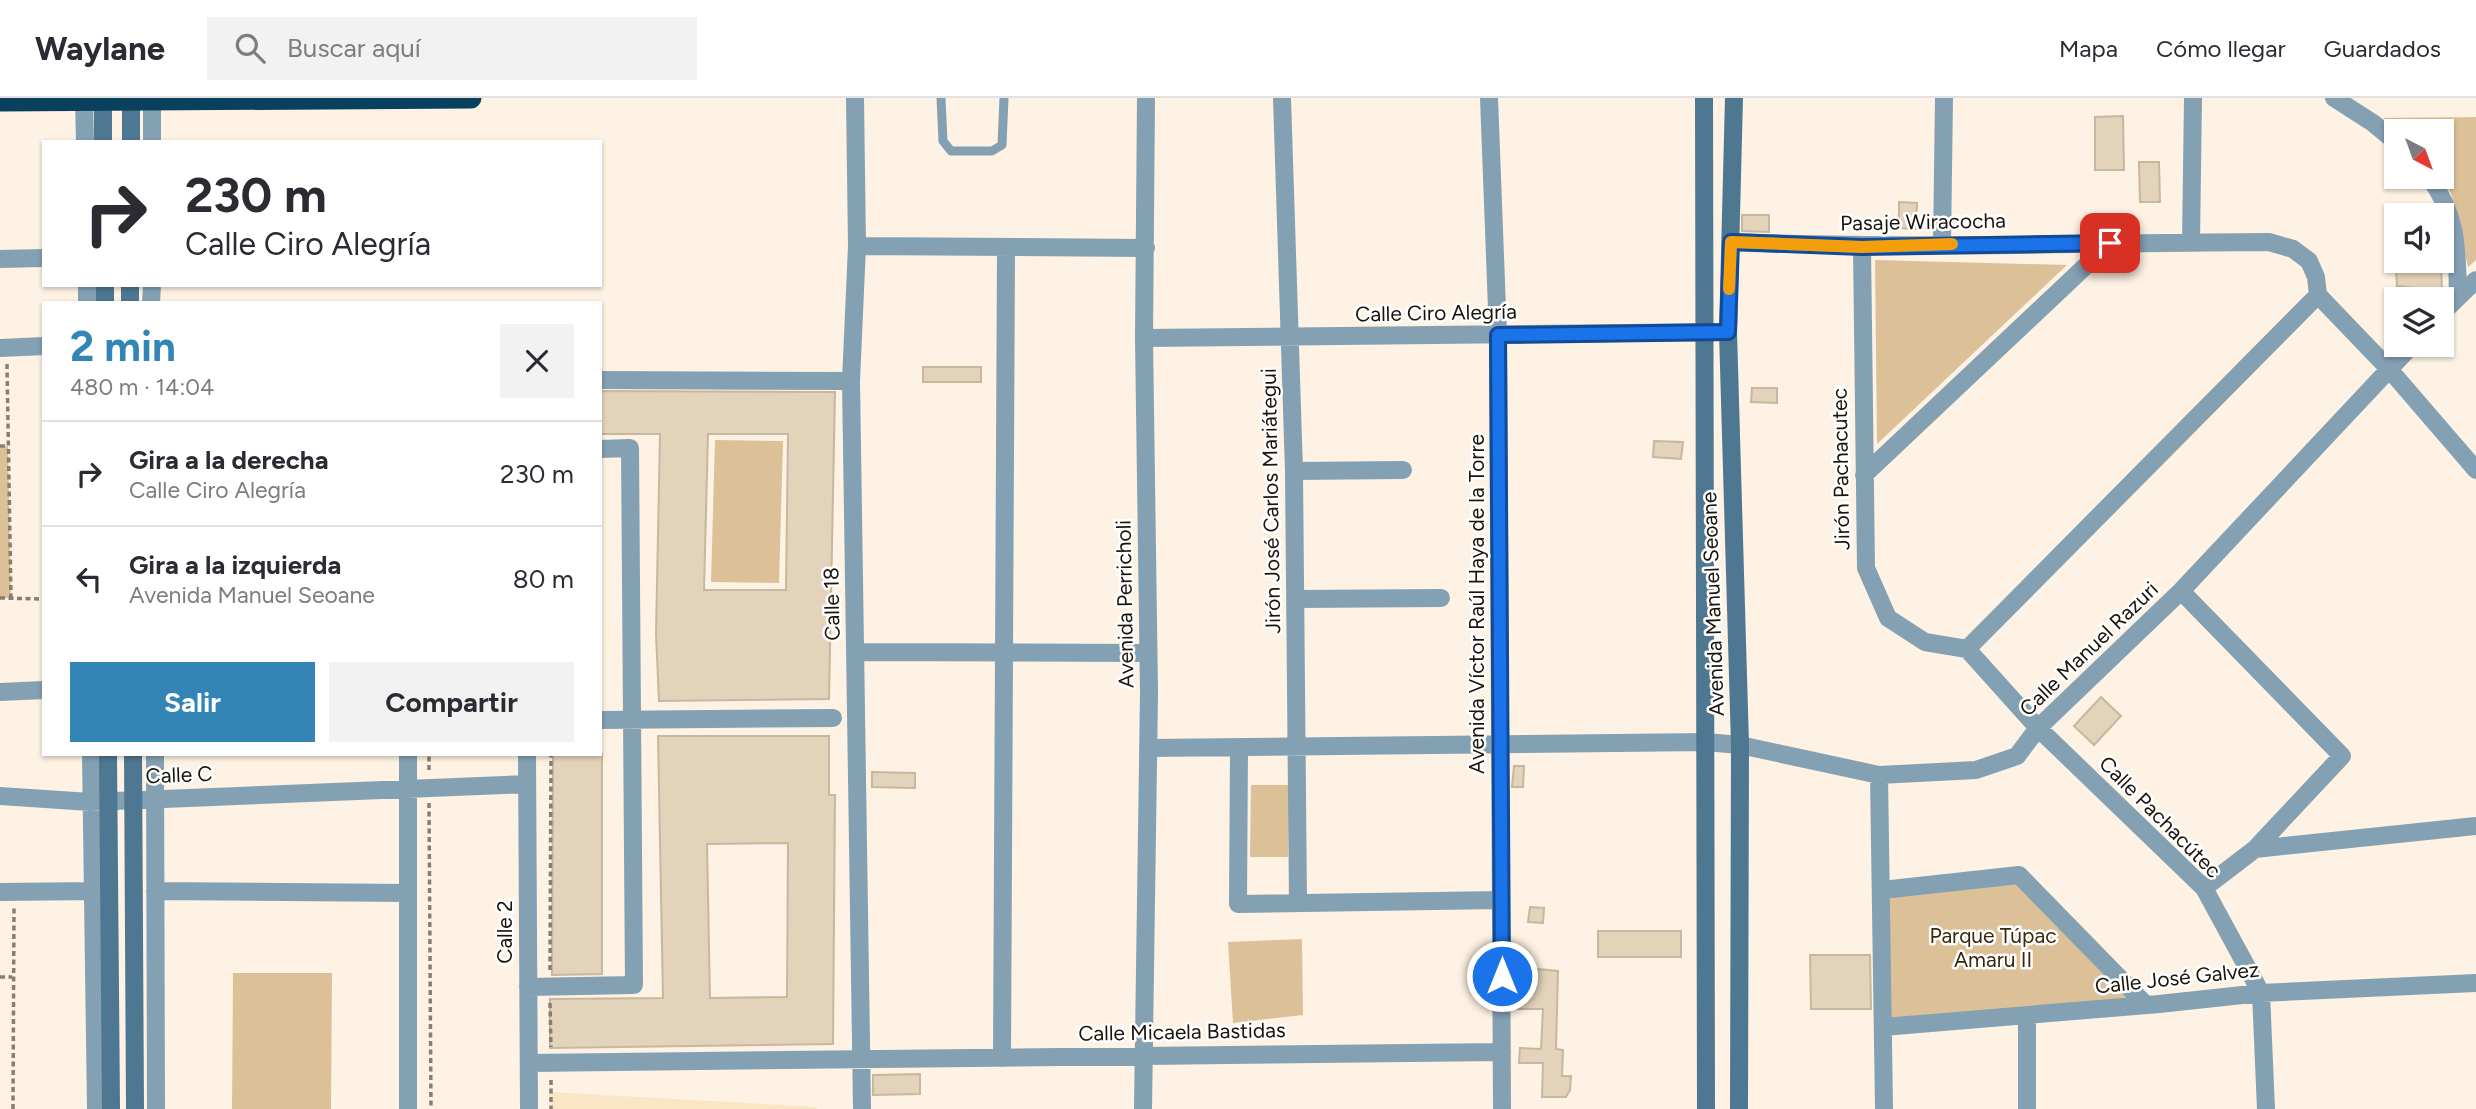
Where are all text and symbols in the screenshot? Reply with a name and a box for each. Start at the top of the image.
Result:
search box [207,17,697,80]
text: Waylane [35,29,165,68]
icon: search [231,29,269,67]
text: Buscar aquí [287,32,421,64]
text: Mapa [2059,34,2118,63]
text: Cómo llegar [2156,34,2286,63]
text: Guardados [2324,34,2441,63]
north arrow [2384,119,2454,189]
map controls [2384,119,2454,357]
text: 230 m [185,165,327,224]
icon: right [70,168,161,259]
button: sound [2384,203,2454,273]
street label: Pasaje Wiracocha [1840,208,2006,235]
pin [2080,213,2140,273]
icon: arrive [2091,224,2129,262]
text: Calle Ciro Alegría [185,225,431,263]
button: layers [2384,287,2454,357]
street label: Calle Ciro Alegría [1355,299,1517,326]
text: 2 min [70,321,176,372]
button: close [500,324,574,398]
street label: Jirón José Carlos Mariátegui [1256,368,1285,634]
text: 480 m · 14:04 [70,373,214,401]
street label: Jirón Pachacutec [1827,388,1854,550]
street label: Avenida Víctor Raúl Haya de la Torre [1464,434,1489,774]
text: Gira a la derecha [129,444,329,476]
icon: right [70,455,108,493]
text: 230 m [500,458,574,490]
text: Calle Ciro Alegría [129,476,306,504]
street label: Avenida Manuel Seoane [1696,491,1729,717]
street label: Avenida Perricholi [1111,520,1138,688]
text: Gira a la izquierda [129,549,341,581]
icon: left [70,560,108,598]
text: 80 m [513,563,574,595]
street label: Calle 18 [818,567,845,641]
street label: Calle Manuel Razuri [2014,576,2163,721]
text: Avenida Manuel Seoane [129,581,375,609]
button: Salir [70,662,315,742]
button: Compartir [329,662,574,742]
street label: Calle Pachacútec [2094,751,2226,883]
street label: Calle C [145,761,213,788]
street label: Calle 2 [492,900,517,964]
park label: Parque Túpac Amaru II [1929,923,2057,972]
position arrow [1465,939,1539,1013]
street label: Calle José Galvez [2094,956,2260,999]
street label: Calle Micaela Bastidas [1078,1017,1286,1046]

